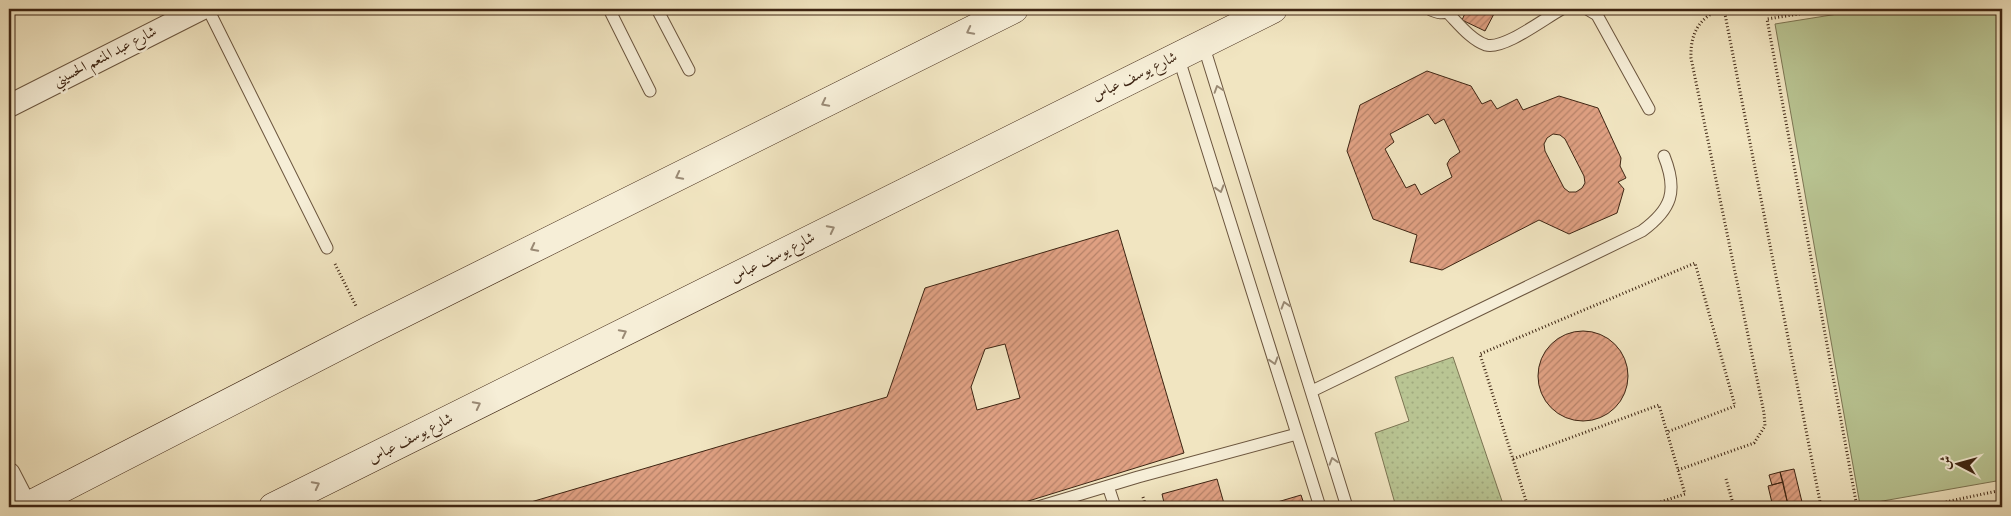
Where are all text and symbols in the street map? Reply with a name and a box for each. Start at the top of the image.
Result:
street label: شارع عبد المنعم الحسيني [49,22,162,94]
one-way arrow [966,24,975,35]
street label: شارع يوسف عباس [1089,47,1182,108]
one-way arrow [1213,85,1223,93]
one-way arrow [821,97,830,107]
one-way arrow [675,169,684,180]
one-way arrow [1214,185,1224,193]
one-way arrow [826,225,835,235]
street label: شارع يوسف عباس [727,228,820,289]
one-way arrow [530,242,539,252]
one-way arrow [1281,302,1291,310]
one-way arrow [618,328,627,339]
one-way arrow [1268,356,1278,365]
one-way arrow [472,401,481,411]
street label: شارع يوسف عباس [365,409,458,470]
north arrow [1934,438,1984,488]
text: ش [1936,455,1957,471]
one-way arrow [1328,457,1338,465]
one-way arrow [311,482,320,492]

